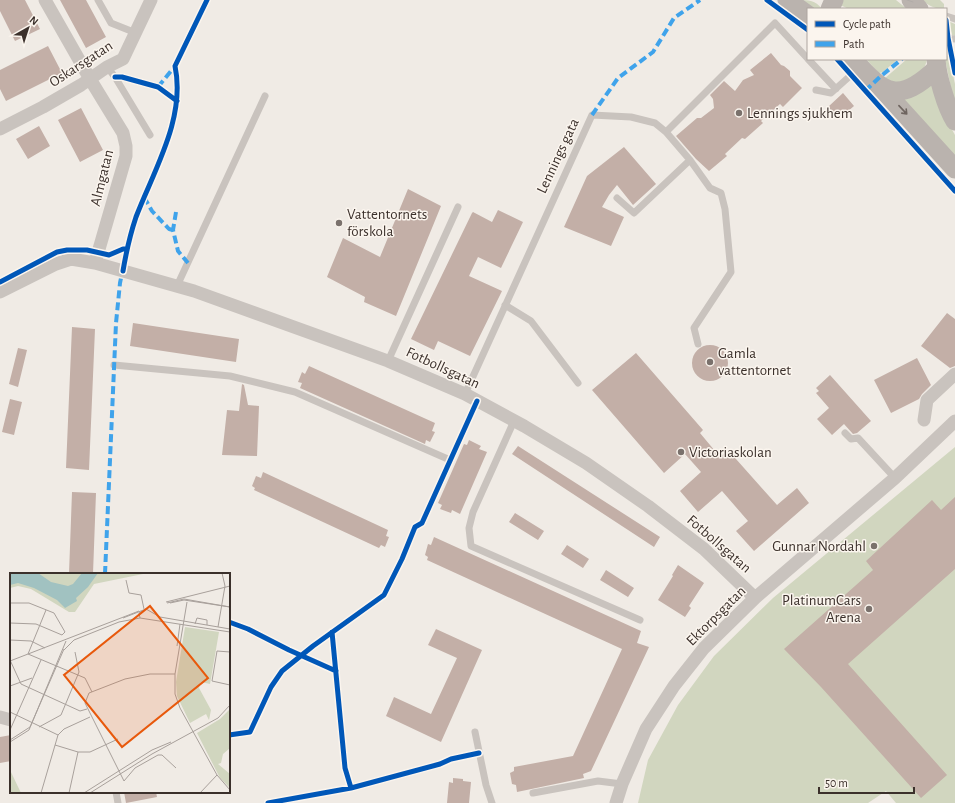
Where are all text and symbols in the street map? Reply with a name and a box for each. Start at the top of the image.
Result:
north arrow [8,8,48,48]
legend [807,8,947,60]
text: N [28,14,40,27]
text: Cycle path [843,18,891,31]
street label: Oskarsgatan [47,38,115,90]
text: Path [843,38,865,50]
one-way arrow [898,105,907,115]
place label: Lennings sjukhem [747,106,853,121]
marker: Lennings sjukhem [734,108,744,118]
street label: Lennings gata [534,116,582,196]
street label: Almgatan [88,148,116,208]
place label: Vattentornets förskola [347,207,427,239]
marker: Vattentornets förskola [334,218,344,228]
street label: Fotbollsgatan [404,344,482,392]
place label: Gamla vattentornet [718,346,791,378]
marker: Gamla vattentornet [705,357,715,367]
place label: Victoriaskolan [689,445,772,460]
marker: Victoriaskolan [676,447,686,457]
street label: Fotbollsgatan [684,512,754,576]
place label: Gunnar Nordahl [772,539,866,554]
marker: Gunnar Nordahl [869,541,879,551]
inset map [10,573,230,793]
street label: Ektorpsgatan [683,583,749,649]
place label: PlatinumCars Arena [782,593,861,625]
marker: PlatinumCars Arena [864,604,874,614]
scale bar [819,769,914,795]
text: 50 m [825,777,848,789]

